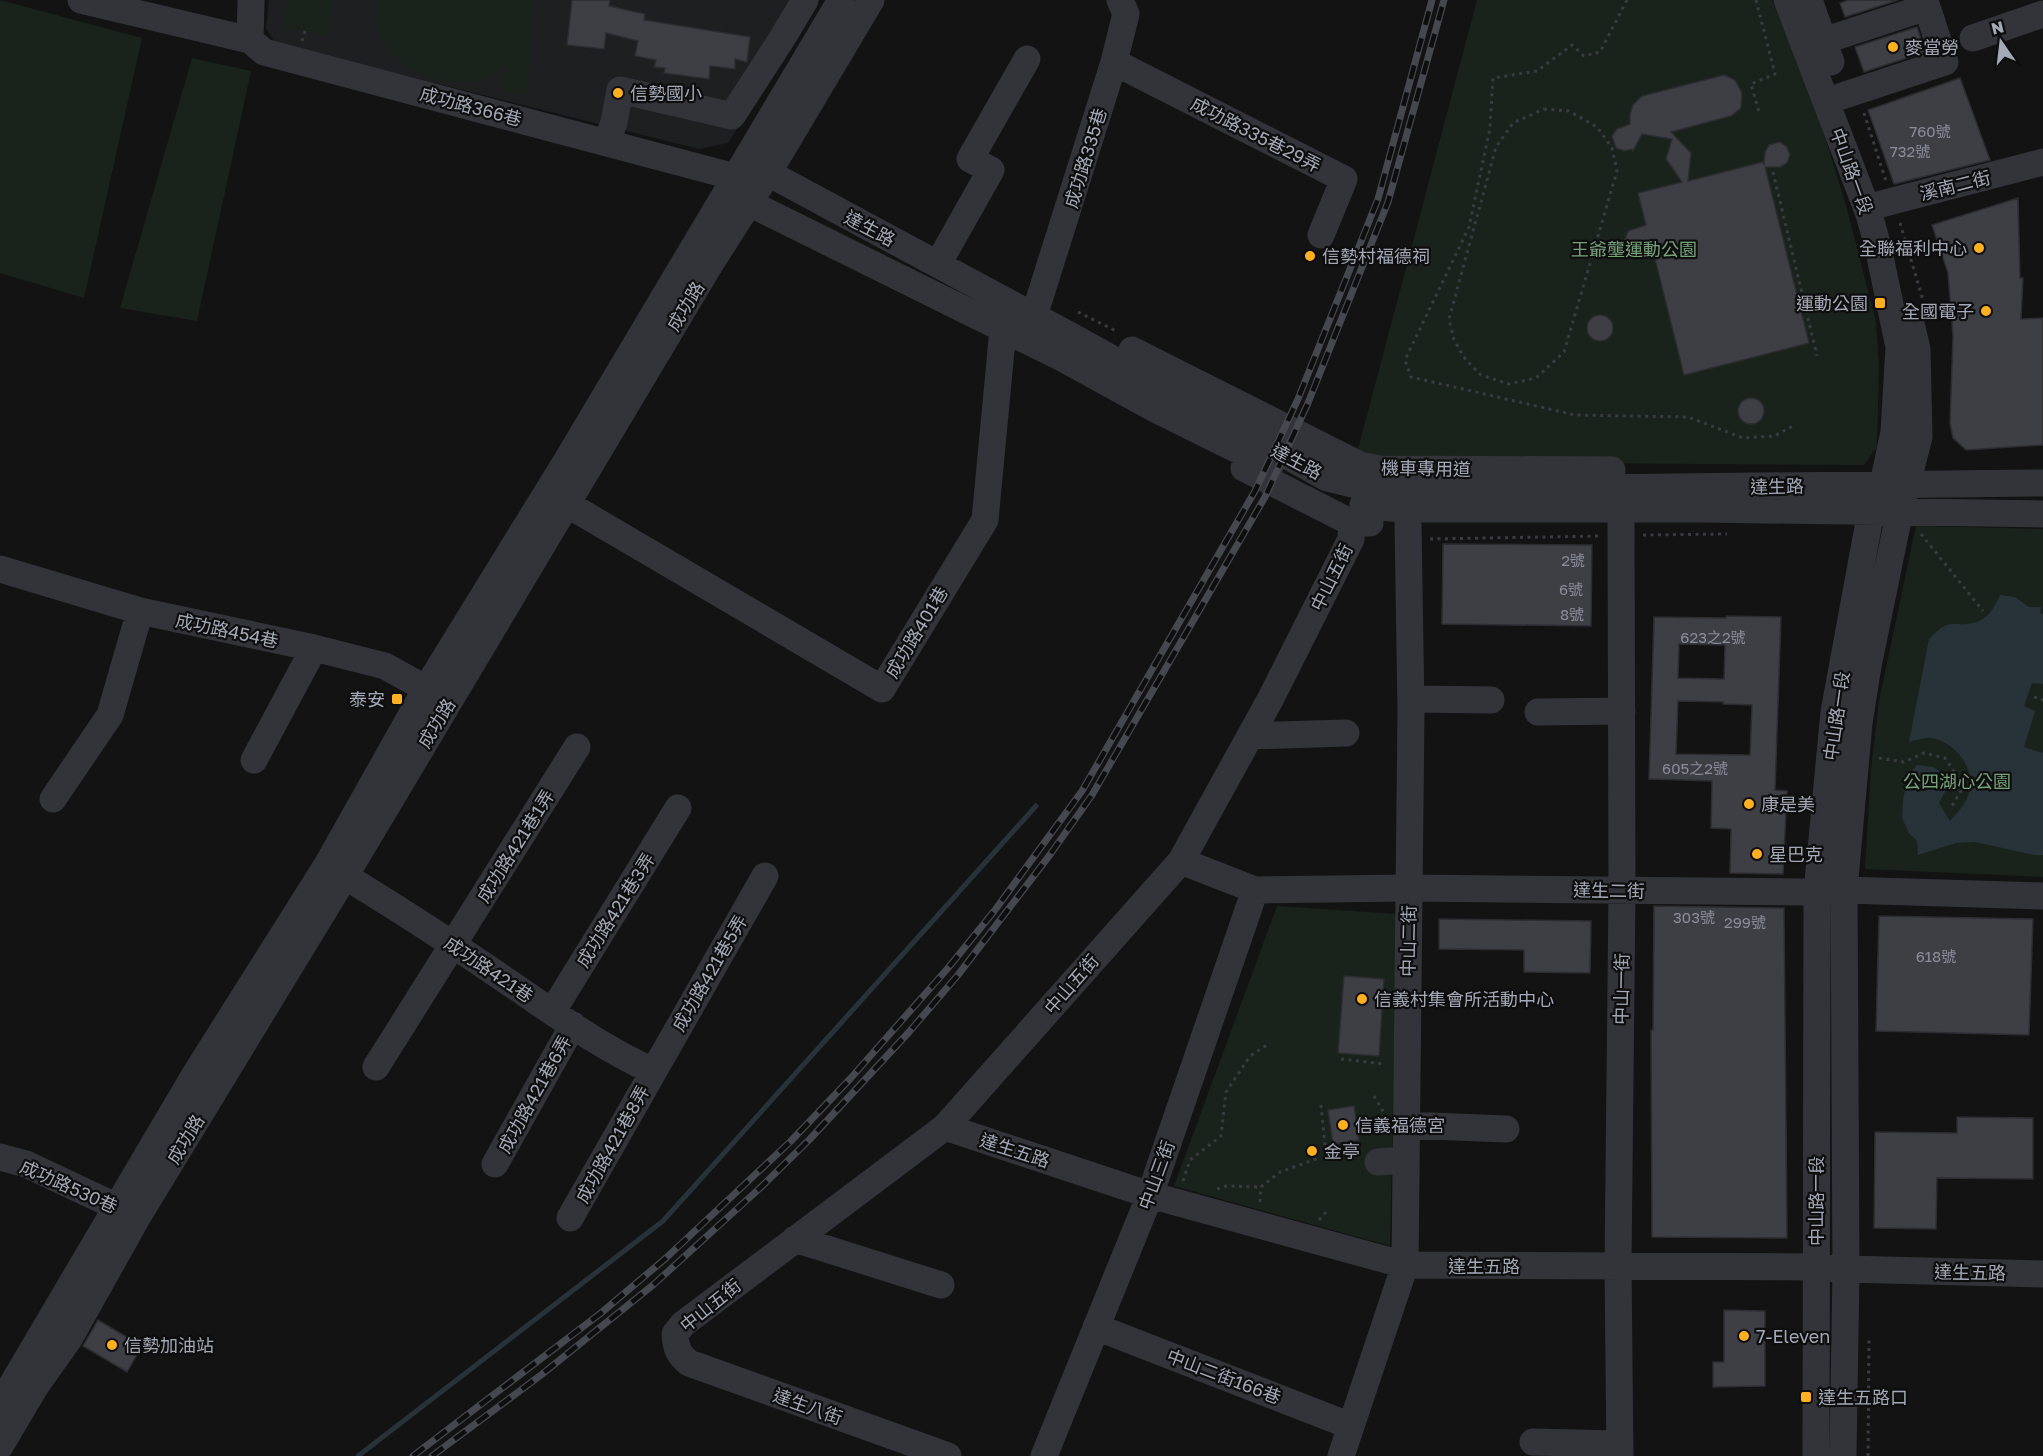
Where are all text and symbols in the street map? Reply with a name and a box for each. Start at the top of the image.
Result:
north arrow [1971,12,2031,72]
text: N [1989,16,2006,39]
place label: 麥當勞 [1905,36,1959,58]
marker: 麥當勞 [1886,40,1900,54]
street label: 成功路366巷 [418,82,524,130]
place label: 信勢國小 [630,82,702,104]
marker: 信勢國小 [611,86,625,100]
street label: 成功路335巷29弄 [1187,92,1325,176]
street label: 成功路335巷 [1059,105,1111,211]
house number: 760號 [1909,122,1951,140]
street label: 中山路一段 [1826,125,1878,217]
house number: 732號 [1890,142,1930,160]
street label: 溪南二街 [1917,166,1993,204]
street label: 達生路 [841,206,899,250]
place label: 全聯福利中心 [1859,237,1967,259]
park label: 王爺壟運動公園 [1571,238,1697,260]
marker: 全聯福利中心 [1972,241,1986,255]
place label: 信勢村福德祠 [1322,245,1430,267]
marker: 信勢村福德祠 [1303,249,1317,263]
street label: 成功路 [662,277,708,335]
place label: 運動公園 [1796,292,1868,314]
marker: 運動公園 [1873,296,1887,310]
place label: 全國電子 [1902,300,1974,322]
marker: 全國電子 [1979,304,1993,318]
street label: 達生路 [1268,439,1326,483]
street label: 機車專用道 [1381,456,1471,480]
street label: 達生路 [1750,475,1804,497]
street label: 中山五街 [1305,540,1357,614]
house number: 2號 [1561,551,1585,569]
house number: 6號 [1559,580,1583,598]
street label: 成功路401巷 [880,582,952,682]
house number: 8號 [1560,605,1584,623]
street label: 成功路454巷 [174,608,280,652]
house number: 623之2號 [1680,628,1746,646]
street label: 中山路一段 [1819,670,1853,762]
place label: 泰安 [349,688,385,710]
marker: 泰安 [390,692,404,706]
street label: 成功路 [413,694,459,752]
house number: 605之2號 [1662,759,1728,777]
park label: 公四湖心公園 [1903,770,2011,792]
street label: 成功路421巷1弄 [472,786,558,906]
place label: 康是美 [1761,793,1815,815]
marker: 康是美 [1742,797,1756,811]
place label: 星巴克 [1769,843,1823,865]
marker: 星巴克 [1750,847,1764,861]
street label: 成功路421巷3弄 [571,849,659,971]
street label: 達生二街 [1573,878,1645,902]
street label: 中山二街 [1396,905,1420,977]
house number: 303號 [1673,908,1715,926]
street label: 成功路421巷5弄 [667,911,751,1035]
house number: 299號 [1724,913,1766,931]
street label: 成功路421巷 [441,931,537,1007]
house number: 618號 [1916,947,1956,965]
street label: 中山五街 [1039,950,1103,1018]
street label: 中山一街 [1609,953,1633,1025]
place label: 信義村集會所活動中心 [1374,988,1554,1010]
marker: 信義村集會所活動中心 [1355,992,1369,1006]
street label: 成功路421巷6弄 [493,1031,575,1157]
street label: 成功路421巷8弄 [571,1081,653,1207]
street label: 成功路 [162,1110,208,1168]
place label: 信義福德宮 [1355,1114,1445,1136]
marker: 信義福德宮 [1336,1118,1350,1132]
street label: 達生五路 [977,1128,1053,1172]
street label: 中山三街 [1133,1137,1179,1213]
place label: 金亭 [1324,1140,1360,1162]
marker: 金亭 [1305,1144,1319,1158]
street label: 成功路530巷 [17,1155,121,1217]
street label: 中山路一段 [1805,1156,1827,1246]
street label: 達生五路 [1448,1255,1520,1277]
street label: 達生五路 [1934,1260,2006,1284]
street label: 中山五街 [675,1274,745,1336]
place label: 7-Eleven [1756,1325,1830,1347]
marker: 7-Eleven [1737,1329,1751,1343]
place label: 信勢加油站 [124,1334,214,1356]
marker: 信勢加油站 [105,1338,119,1352]
street label: 中山二街166巷 [1164,1344,1284,1408]
street label: 達生八街 [770,1383,846,1429]
place label: 達生五路口 [1818,1386,1908,1408]
marker: 達生五路口 [1799,1390,1813,1404]

